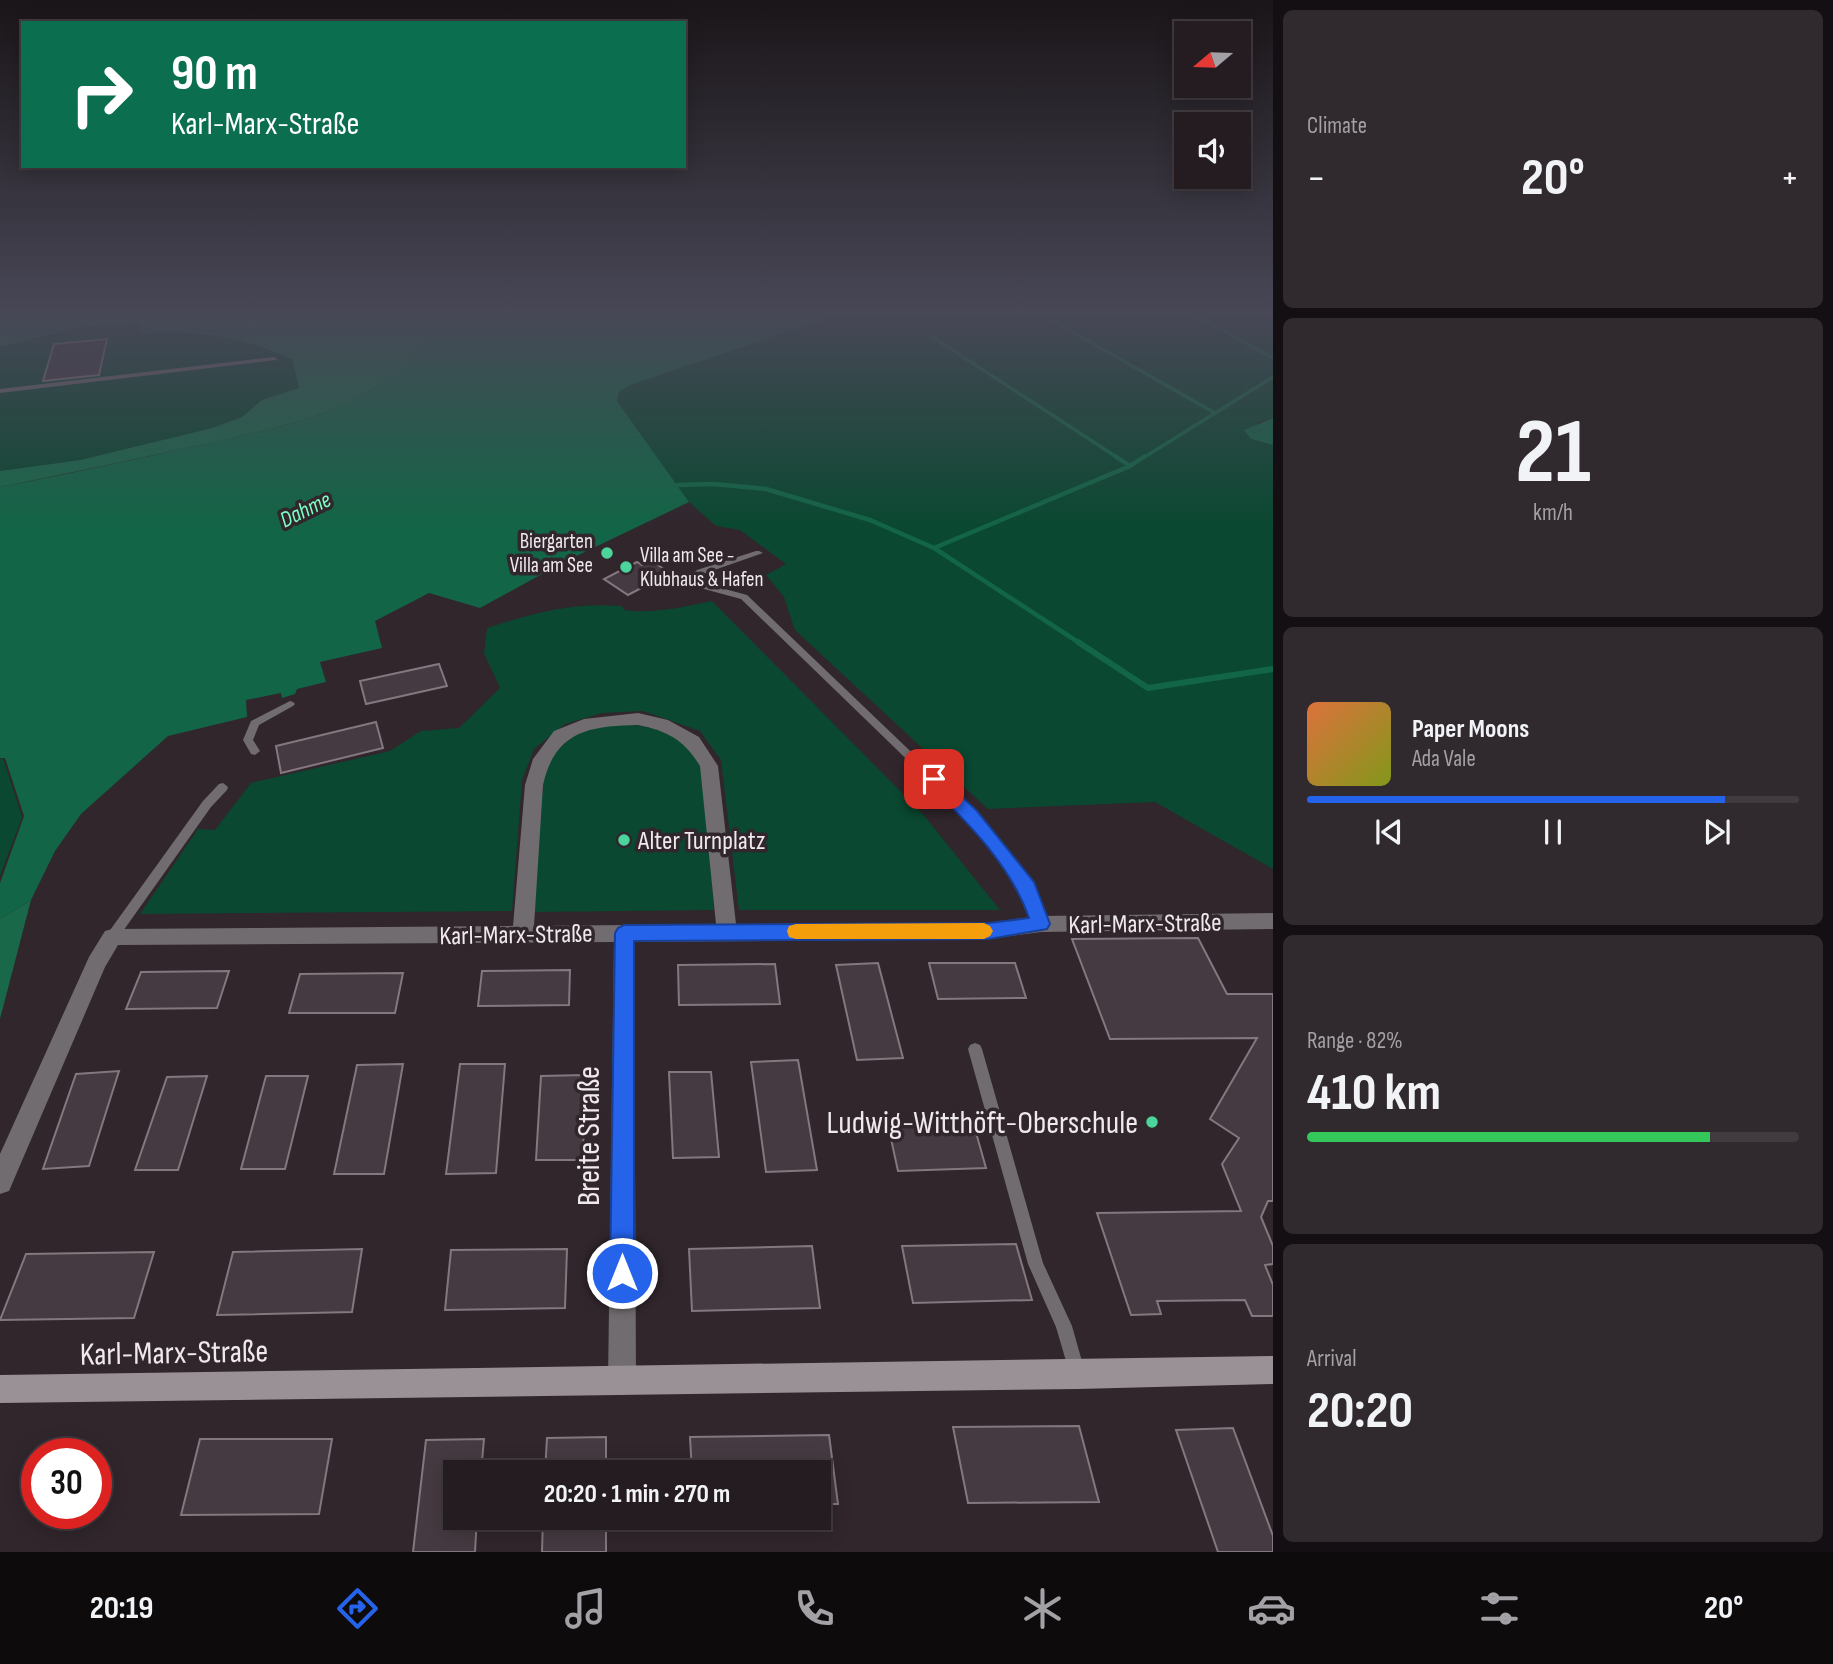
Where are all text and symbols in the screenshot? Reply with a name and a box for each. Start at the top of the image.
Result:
north arrow [1174,21,1251,98]
map controls [1174,21,1251,189]
text: 90 m [171,45,258,104]
icon: right [56,49,147,140]
text: Karl-Marx-Straße [171,105,359,144]
button: sound [1174,112,1251,189]
text: Climate [1307,112,1367,140]
text: 20° [1521,147,1585,210]
text: − [1307,156,1326,201]
text: + [1780,156,1799,201]
text: 21 [1515,399,1591,508]
water label: Dahme [275,486,336,534]
text: km/h [1533,499,1573,527]
place label: Biergarten Villa am See [510,529,593,578]
place label: Villa am See - Klubhaus & Hafen [640,543,763,592]
marker: Biergarten Villa am See [599,545,615,561]
marker: Villa am See - Klubhaus & Hafen [618,559,634,575]
text: Paper Moons [1412,714,1529,745]
text: Ada Vale [1412,745,1476,773]
pin [904,749,964,809]
icon: arrive [915,760,953,798]
icon: previous [1370,813,1408,851]
icon: pause [1534,813,1572,851]
icon: next [1698,813,1736,851]
place label: Alter Turnplatz [637,826,765,857]
marker: Alter Turnplatz [616,832,632,848]
street label: Karl-Marx-Straße [1068,908,1222,941]
street label: Karl-Marx-Straße [439,919,593,952]
text: Range · 82% [1307,1027,1403,1055]
text: 410 km [1307,1062,1441,1125]
street label: Breite Straße [570,1066,609,1206]
place label: Ludwig-Witthöft-Oberschule [826,1104,1138,1143]
marker: Ludwig-Witthöft-Oberschule [1144,1114,1160,1130]
position arrow [585,1236,659,1310]
street label: Karl-Marx-Straße [79,1332,269,1375]
text: Arrival [1307,1345,1356,1373]
text: 20:20 [1307,1380,1413,1443]
speed limit sign: 30 [21,1438,112,1529]
text: 20:20 · 1 min · 270 m [544,1479,730,1510]
icon: directions [333,1584,382,1633]
icon: music [561,1584,610,1633]
icon: phone [790,1584,839,1633]
icon: climate [1018,1584,1067,1633]
icon: car [1247,1584,1296,1633]
icon: filters [1475,1584,1524,1633]
text: 20:19 [90,1589,153,1628]
text: 20° [1704,1589,1743,1628]

